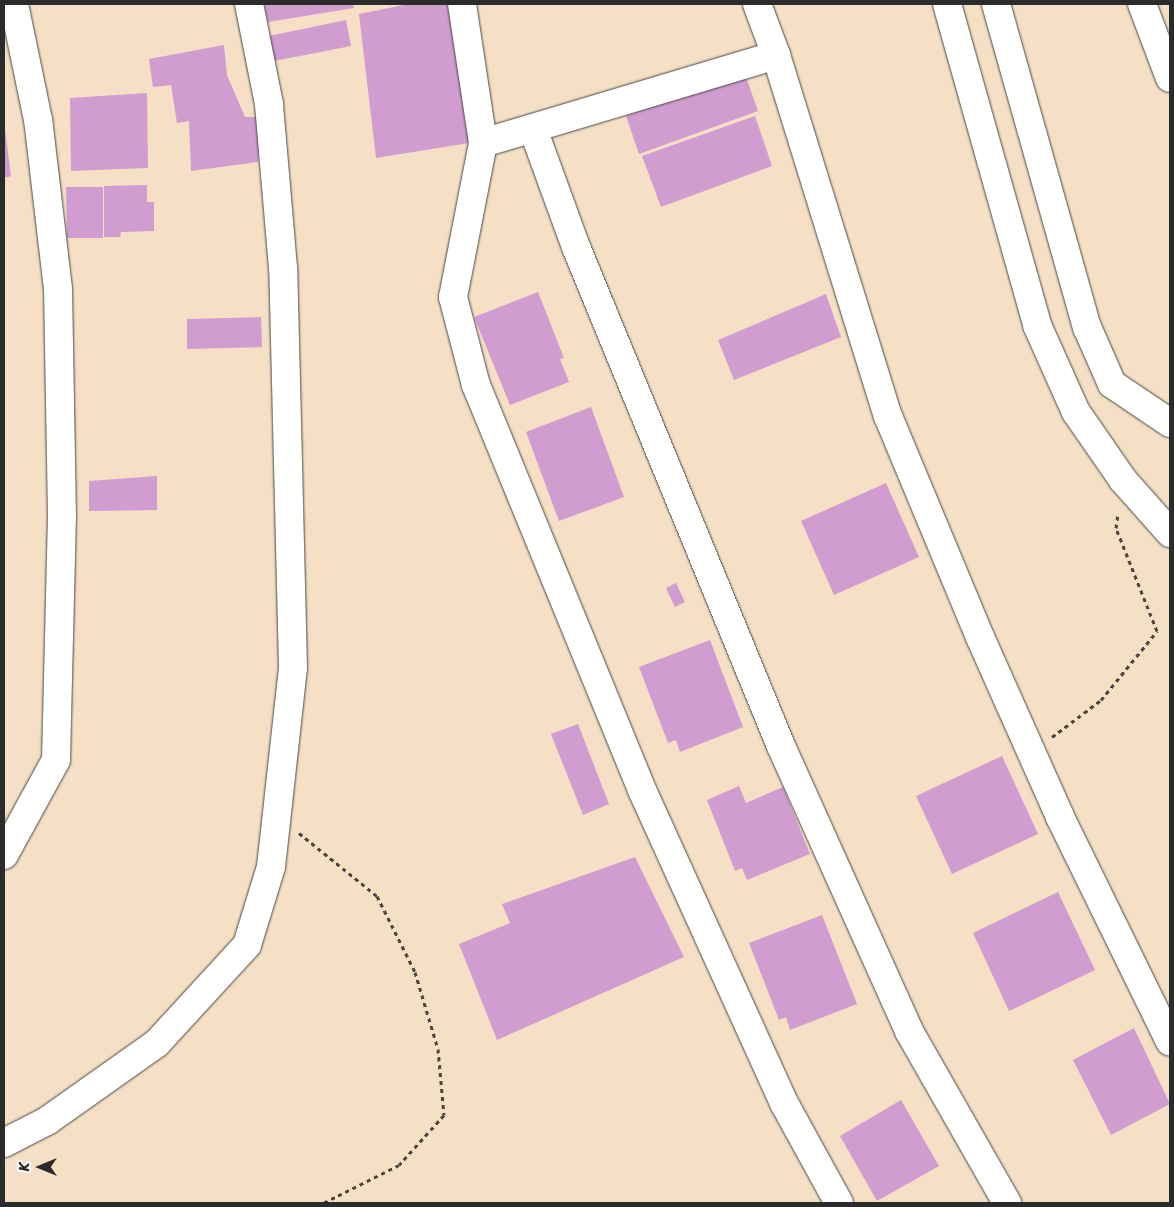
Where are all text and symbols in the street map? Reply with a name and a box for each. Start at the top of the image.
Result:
north arrow [15,1142,65,1192]
text: K [12,1163,37,1171]

